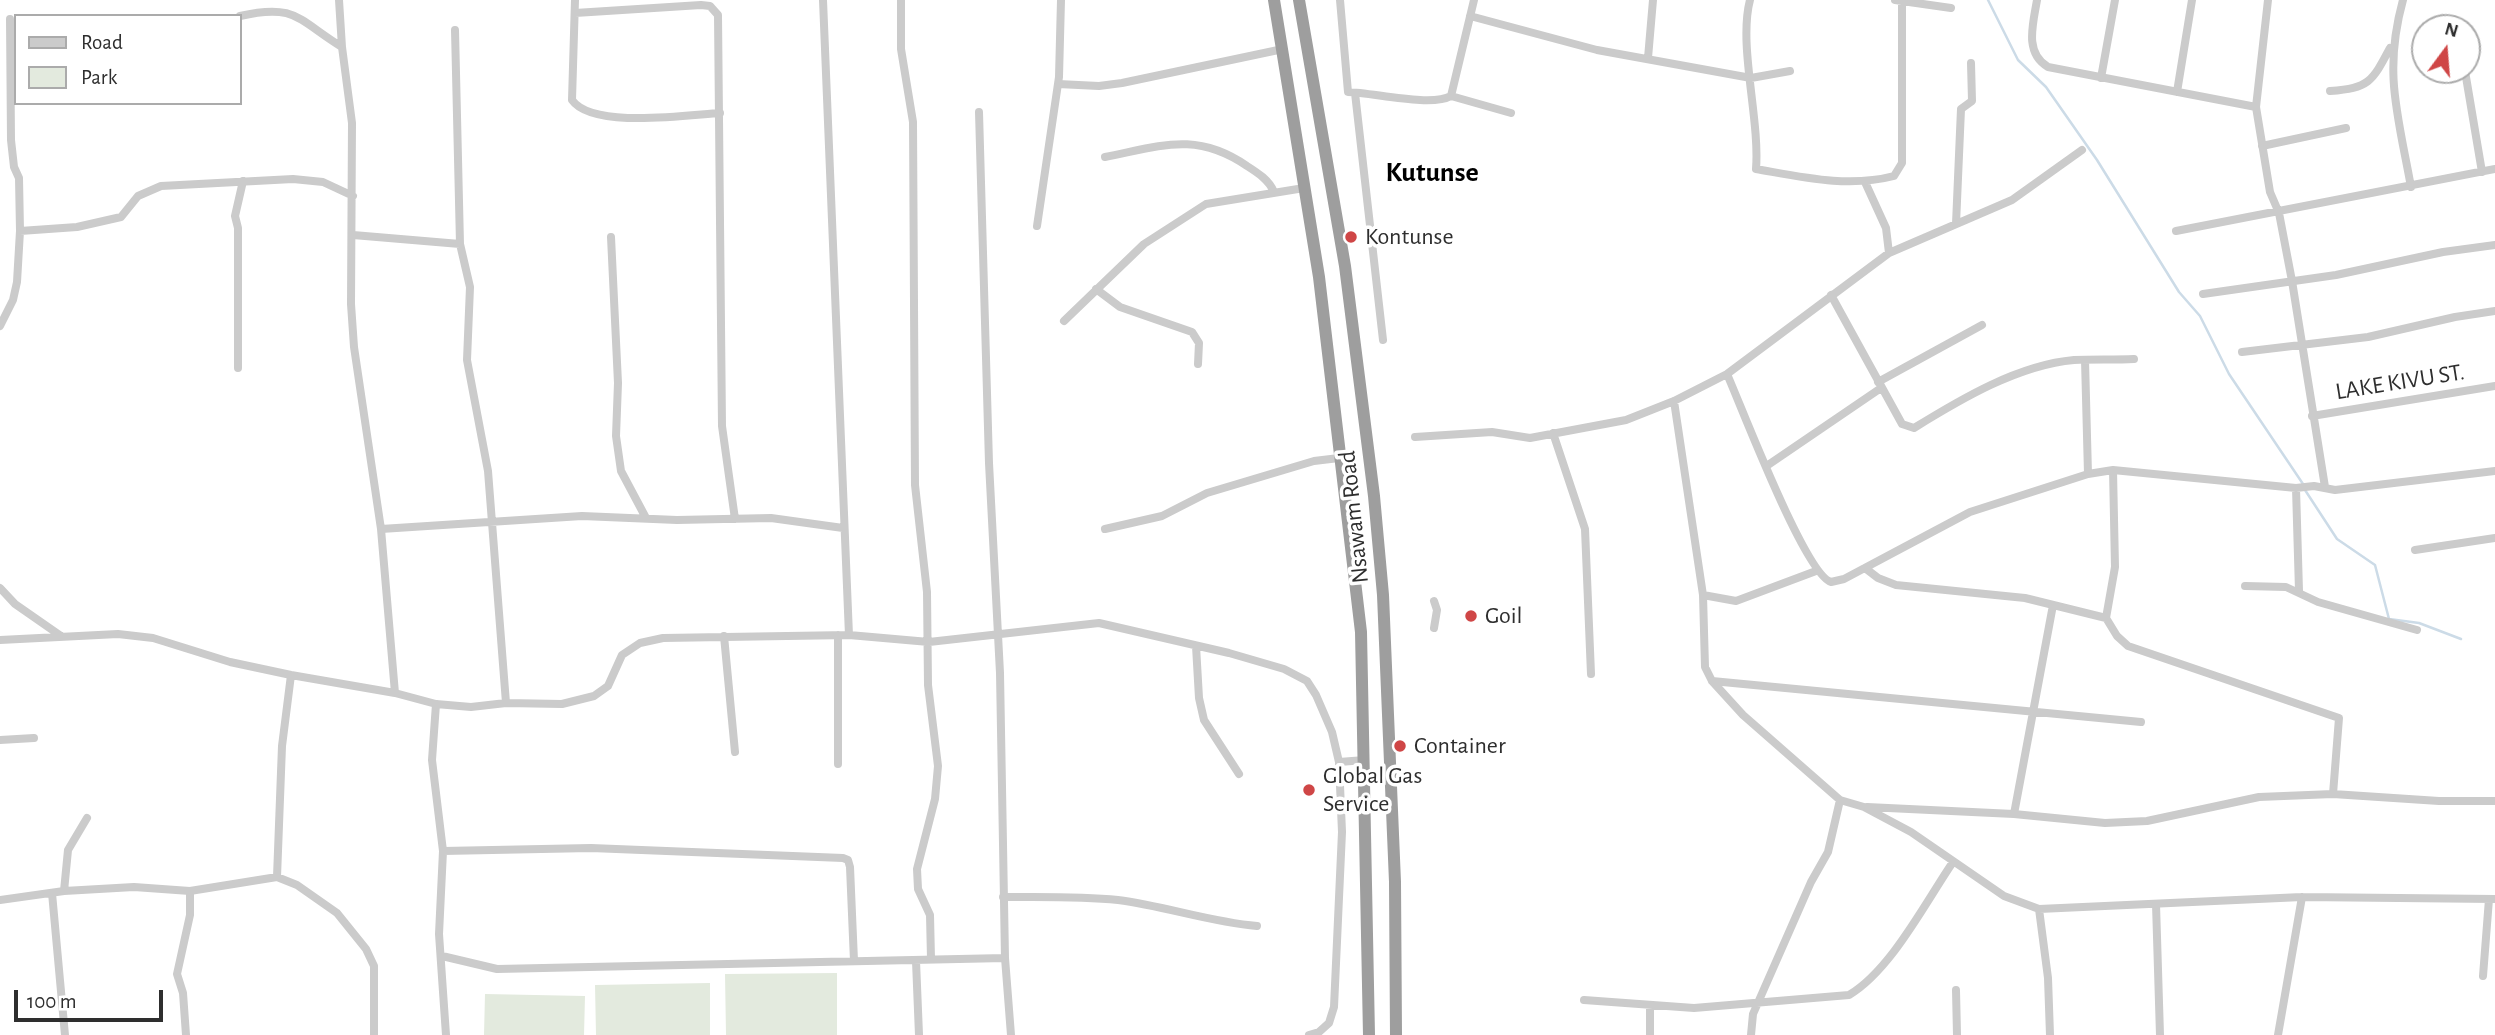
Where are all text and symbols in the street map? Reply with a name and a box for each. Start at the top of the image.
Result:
legend [14,14,242,105]
north arrow [2411,14,2481,84]
text: N [2442,19,2460,41]
text: Road [81,32,123,53]
text: Park [81,67,117,88]
district label: Kutunse [1385,156,1479,190]
place label: Kontunse [1365,223,1453,251]
marker: Kontunse [1343,229,1359,245]
street label: LAKE KIVU ST. [2333,358,2467,406]
street label: Nsawam Road [1333,449,1375,585]
place label: Goil [1485,602,1522,630]
marker: Goil [1463,608,1479,624]
place label: Container [1414,732,1506,760]
marker: Container [1392,738,1408,754]
place label: Global Gas Service [1323,762,1422,818]
marker: Global Gas Service [1301,782,1317,798]
scale bar [18,976,166,1020]
text: 100 m [27,991,77,1012]

